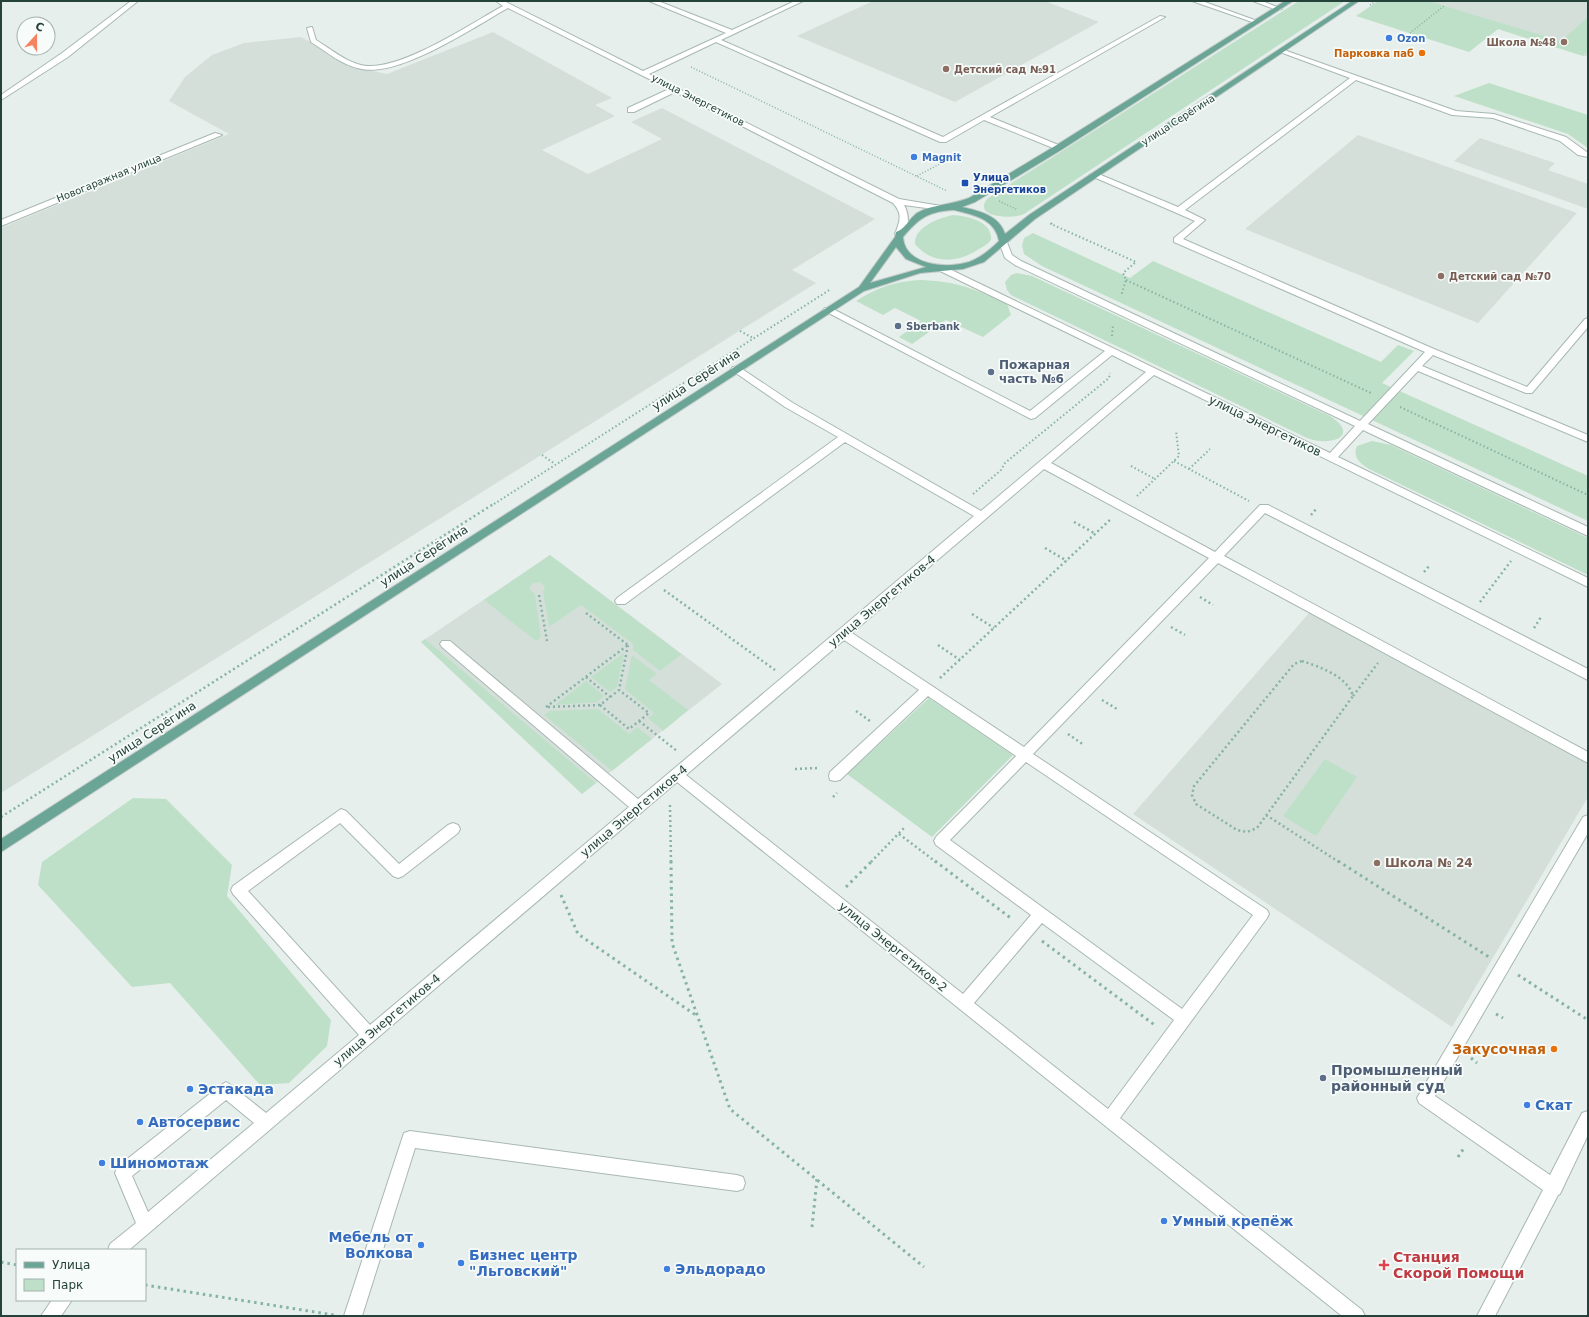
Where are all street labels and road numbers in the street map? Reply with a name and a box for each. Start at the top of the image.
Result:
street label: улица Энергетиков [650,72,746,128]
street label: улица Серёгина [1139,92,1217,148]
street label: Новогаражная улица [55,152,163,204]
street label: улица Серёгина [649,346,743,414]
street label: улица Энергетиков [1207,393,1323,459]
street label: улица Серёгина [377,522,471,590]
street label: улица Энергетиков-4 [826,552,938,650]
street label: улица Серёгина [105,698,199,766]
street label: улица Энергетиков-4 [578,762,690,860]
street label: улица Энергетиков-2 [836,899,950,995]
street label: улица Энергетиков-4 [331,971,443,1069]

